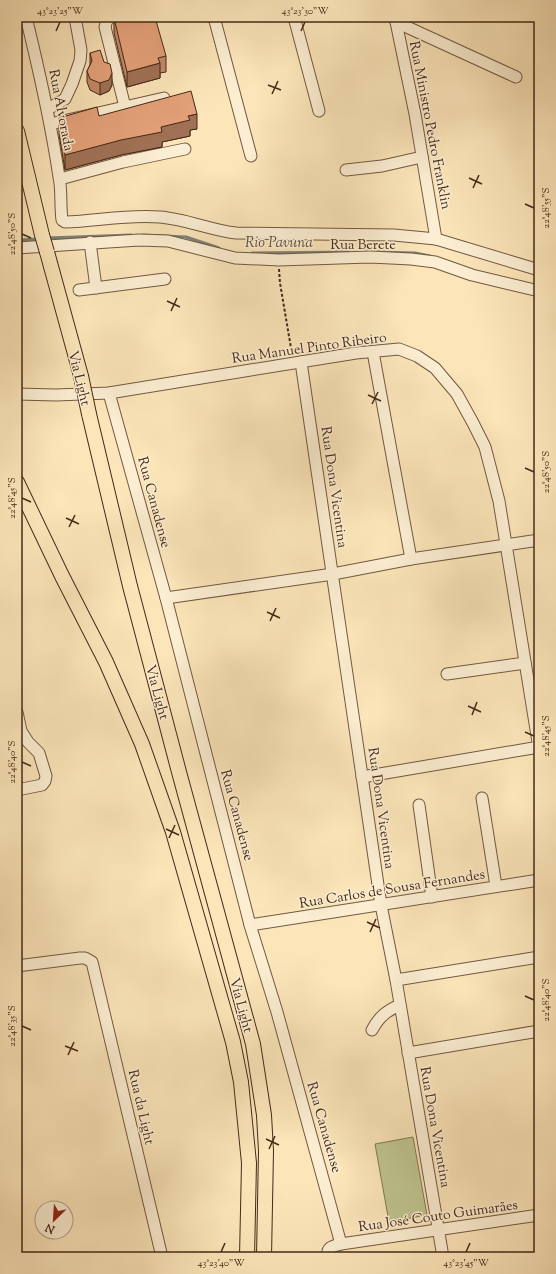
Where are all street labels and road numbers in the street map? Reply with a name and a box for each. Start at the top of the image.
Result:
street label: Rua Ministro Pedro Franklin [403,39,455,211]
street label: Rua Alvorada [42,68,78,153]
street label: Rua Berete [330,236,396,256]
street label: Rua Manuel Pinto Ribeiro [231,328,388,370]
street label: Via Light [62,349,95,408]
street label: Rua Dona Vicentina [315,425,352,550]
street label: Rua Canadense [131,455,175,550]
street label: Via Light [139,663,173,722]
street label: Rua Dona Vicentina [362,746,399,871]
street label: Rua Canadense [214,768,258,863]
street label: Rua Carlos de Sousa Fernandes [298,865,487,915]
street label: Via Light [223,976,257,1035]
street label: Rua Dona Vicentina [414,1065,455,1190]
street label: Rua da Light [122,1068,158,1147]
street label: Rua Canadense [301,1080,346,1175]
street label: Rua José Couto Guimarães [357,1196,519,1238]

